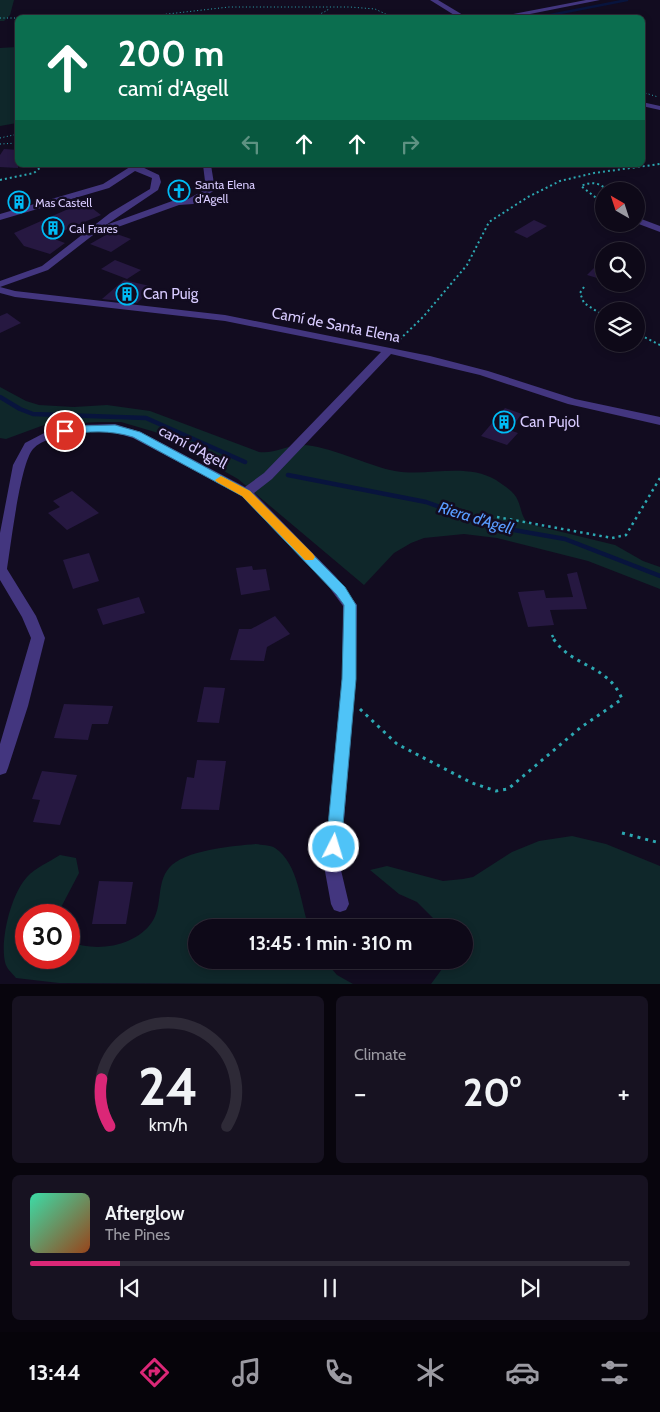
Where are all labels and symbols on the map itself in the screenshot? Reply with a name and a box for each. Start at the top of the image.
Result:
place label: Santa Elena d'Agell [195,177,255,206]
church icon: Santa Elena d'Agell [167,179,191,203]
north arrow [595,182,645,232]
building icon: Mas Castell [7,190,31,214]
place label: Mas Castell [35,195,92,210]
building icon: Cal Frares [41,216,65,240]
place label: Cal Frares [69,221,118,236]
building icon: Can Puig [115,282,139,306]
place label: Can Puig [143,285,199,303]
street label: Camí de Santa Elena [270,304,403,346]
pin [44,410,86,452]
building icon: Can Pujol [492,410,516,434]
place label: Can Pujol [520,413,580,431]
street label: camí d'Agell [156,421,231,473]
water label: Riera d'Agell [436,498,516,538]
position arrow [307,820,359,872]
speed limit sign: 30 [15,904,80,969]

